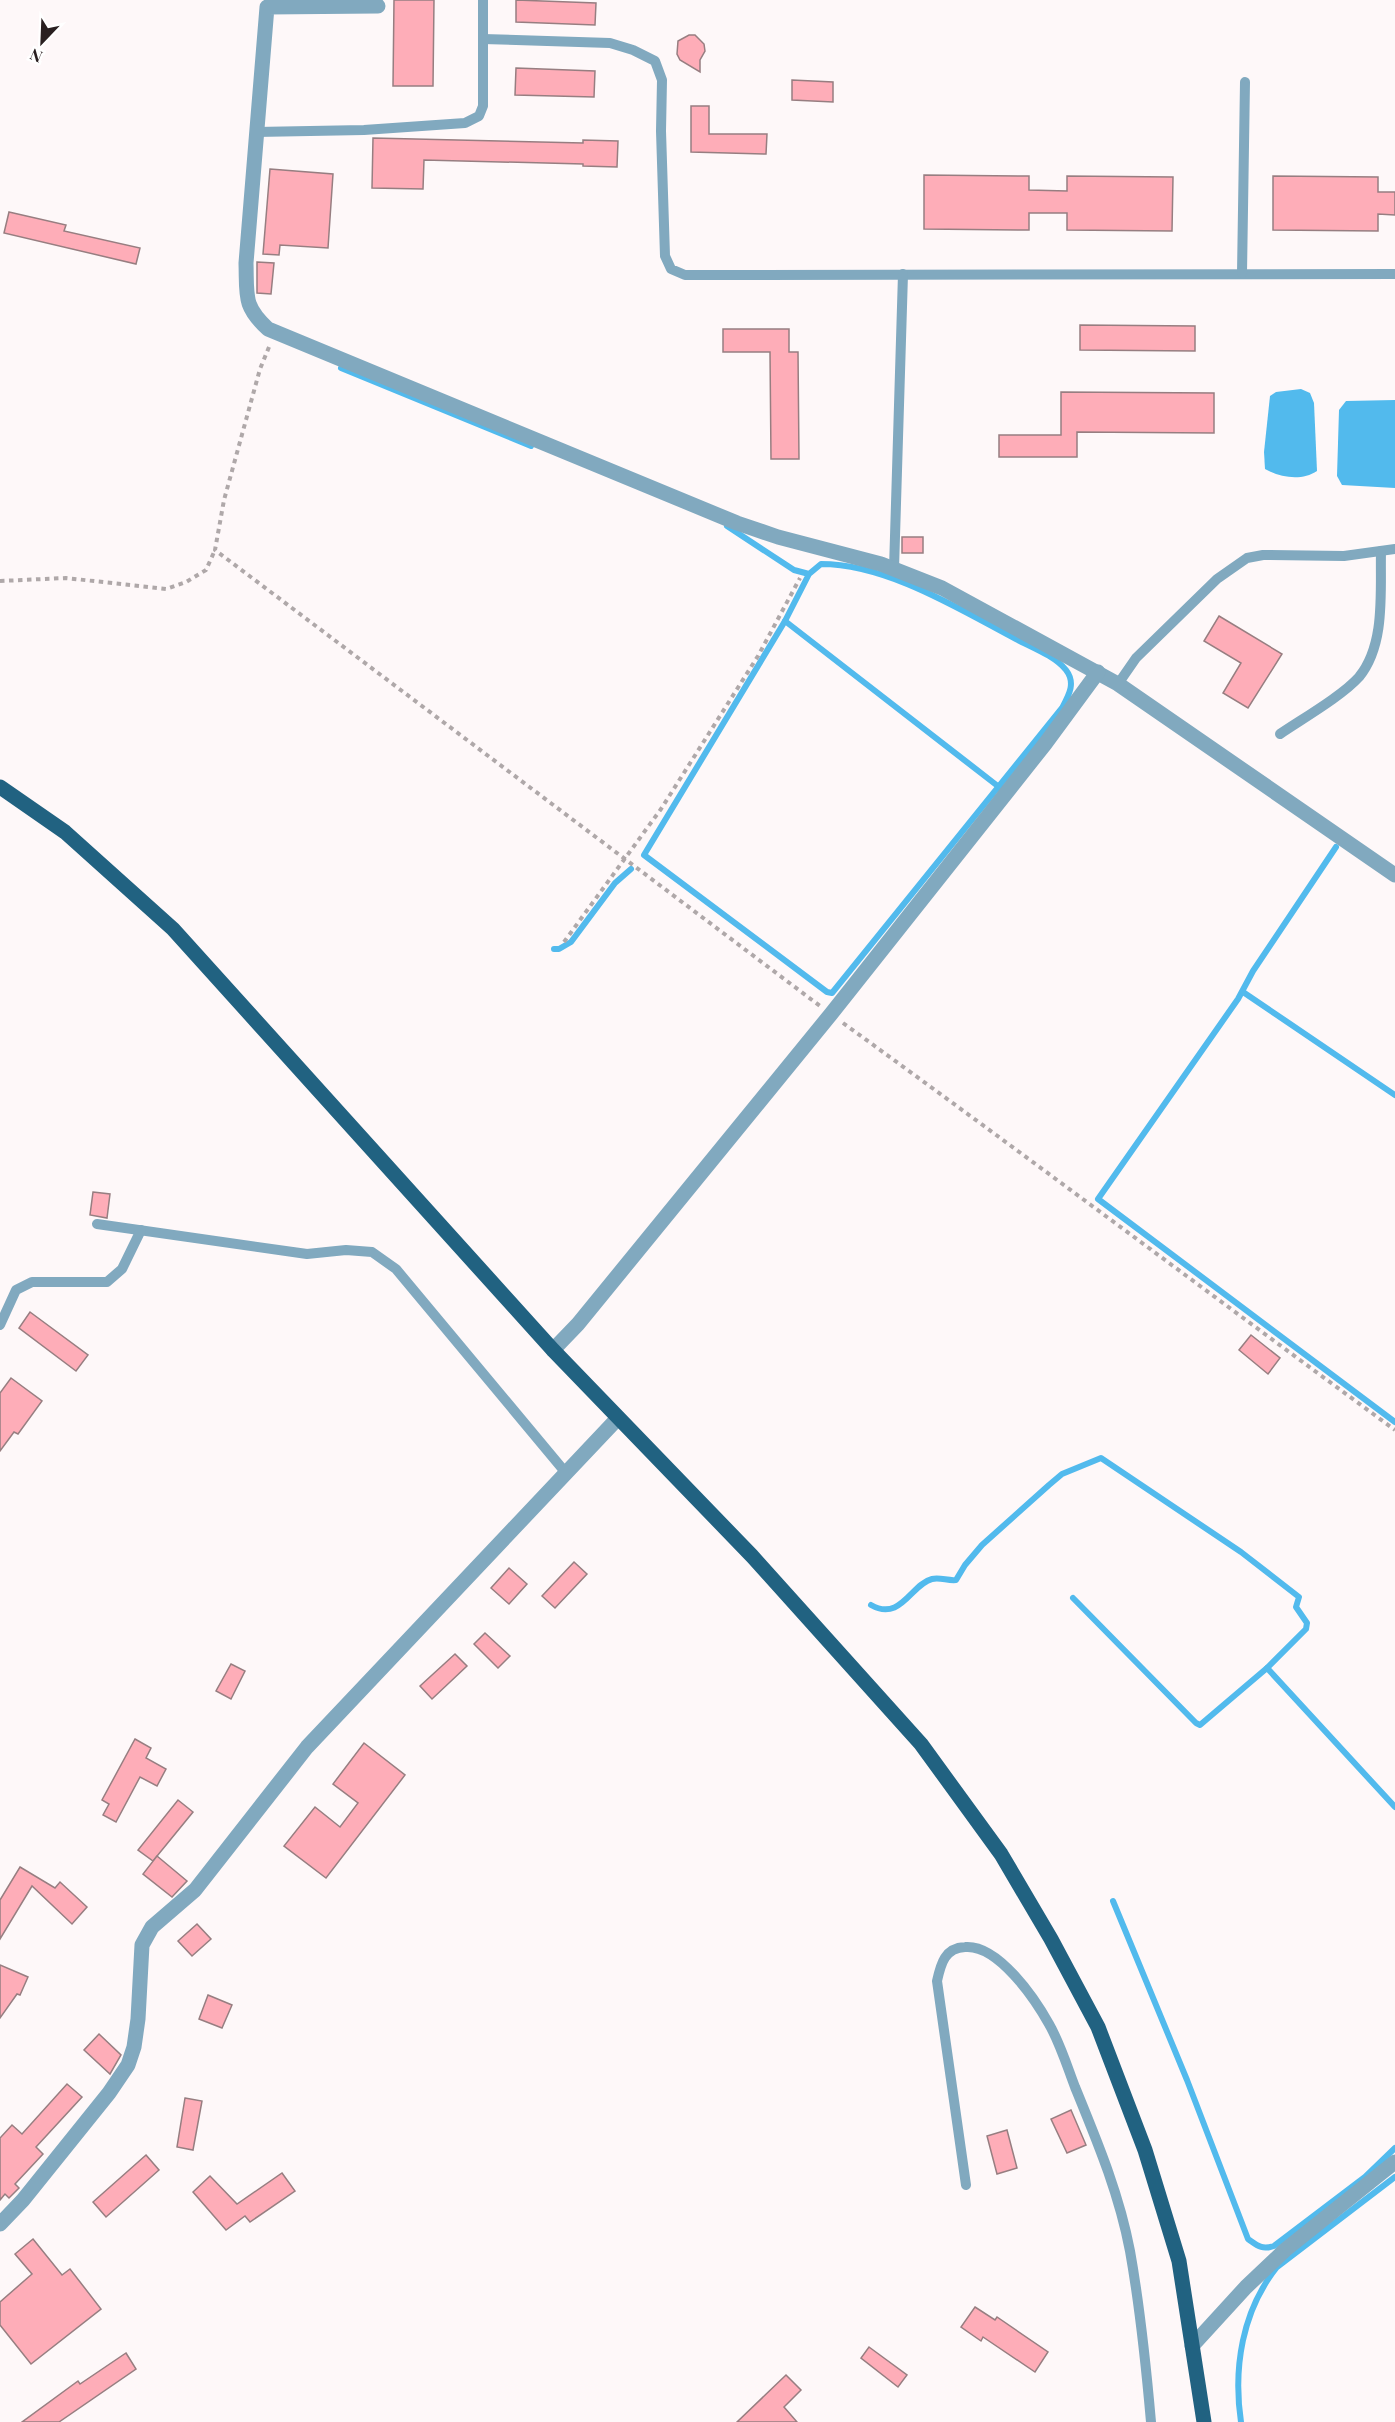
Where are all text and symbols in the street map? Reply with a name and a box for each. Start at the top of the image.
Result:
north arrow [12,12,72,72]
text: N [26,44,45,68]

